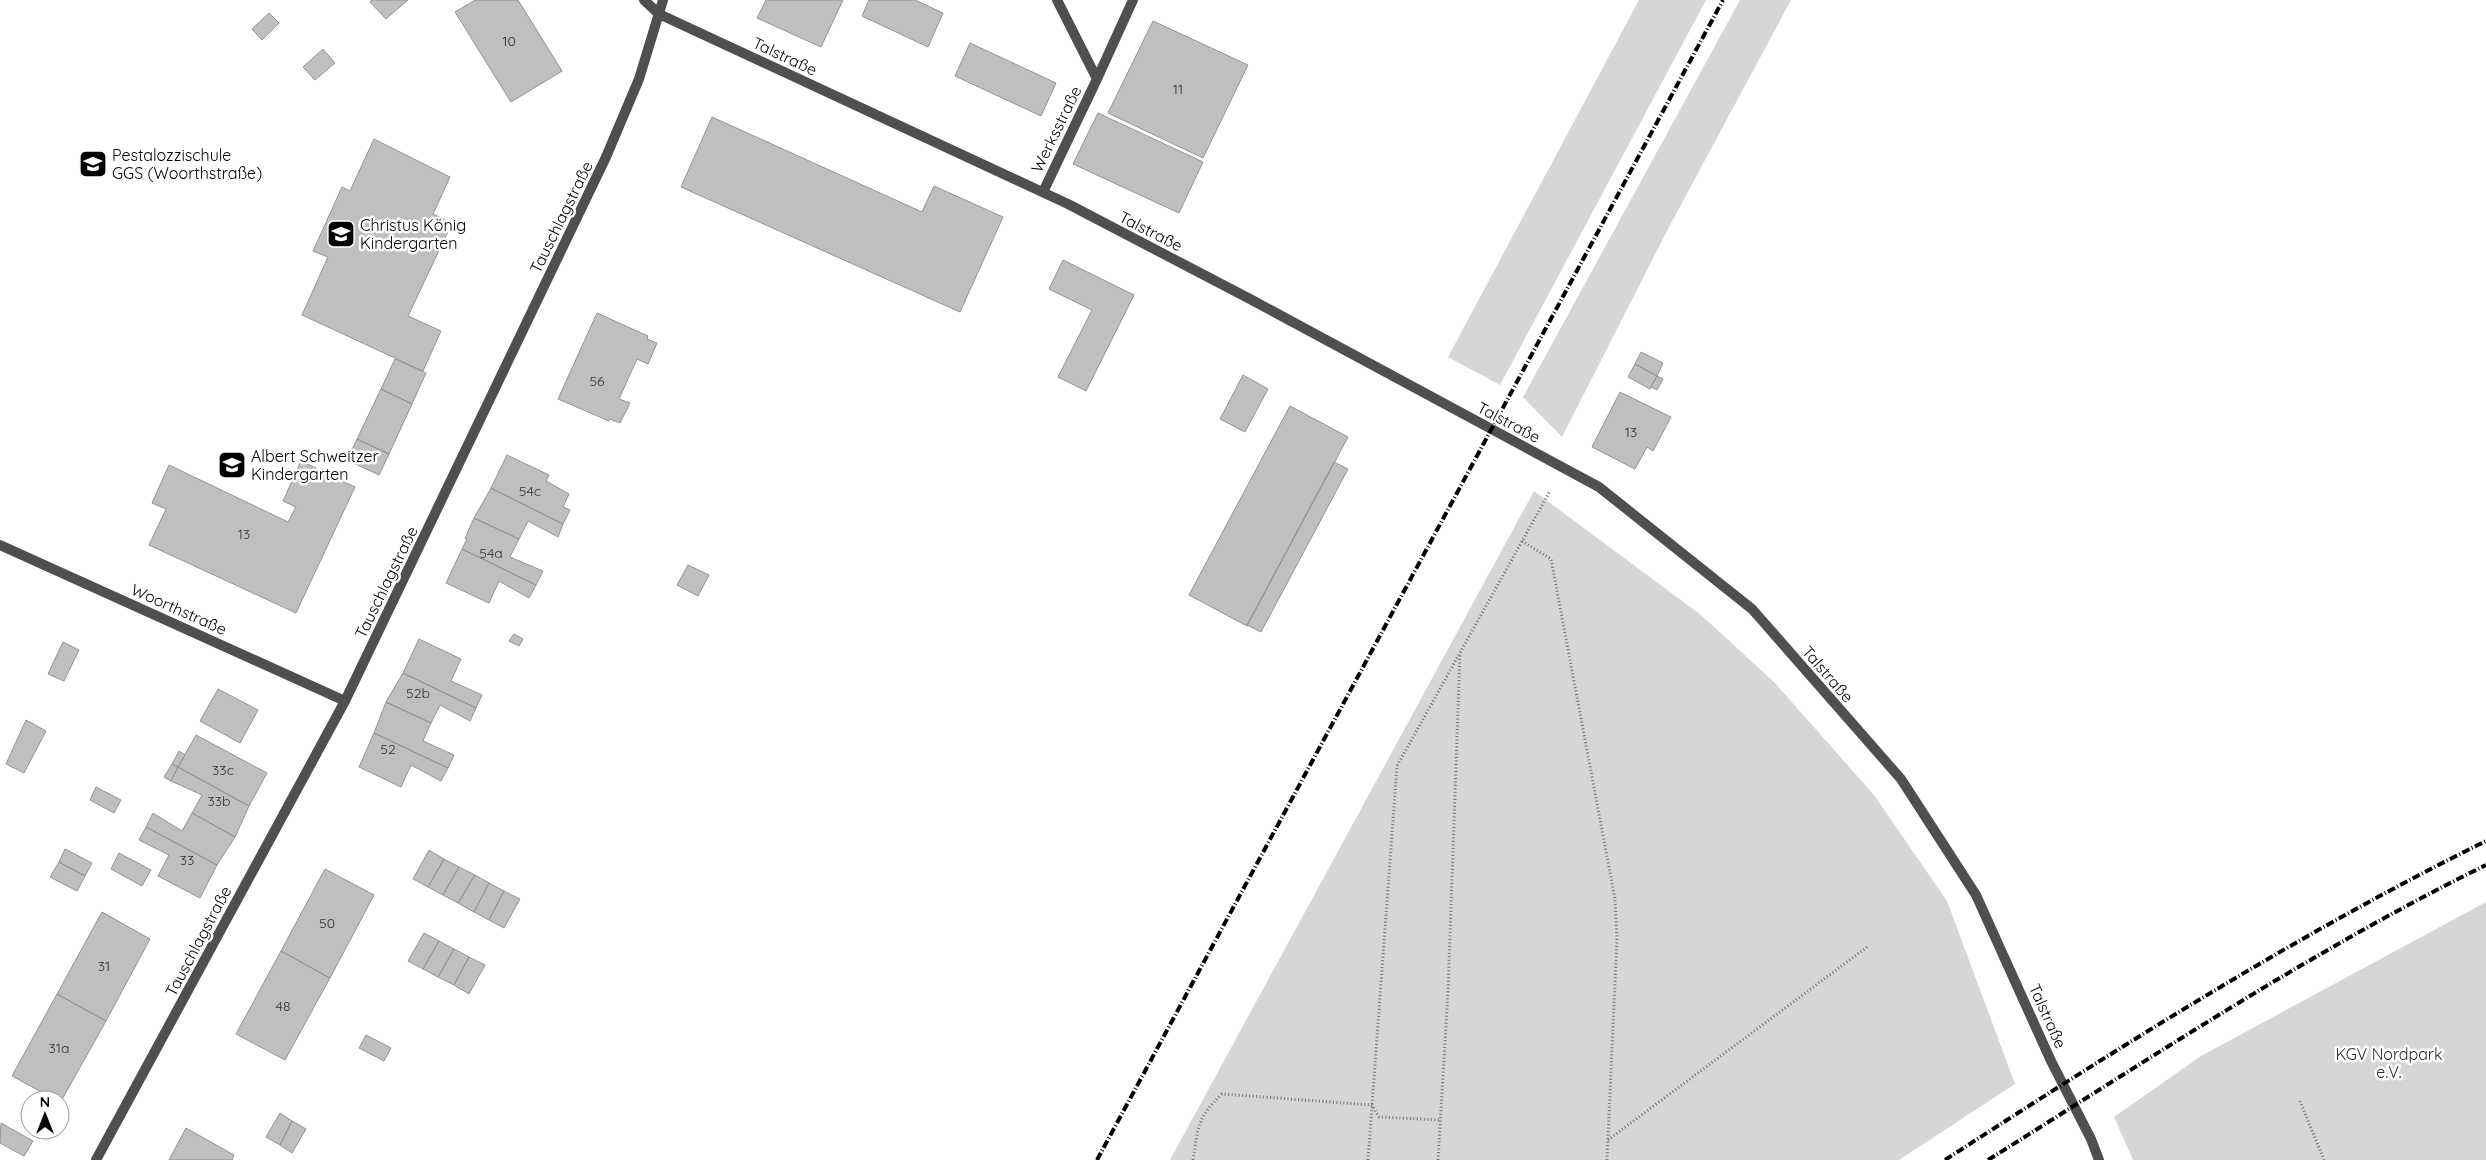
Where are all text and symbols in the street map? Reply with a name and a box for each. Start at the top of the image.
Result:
house number: 10 [502,32,516,50]
street label: Talstraße [750,32,820,80]
house number: 11 [1173,80,1183,98]
street label: Werksstraße [1026,82,1086,176]
place label: Pestalozzischule GGS (Woorthstraße) [112,145,262,183]
school or university icon: Pestalozzischule GGS (Woorthstraße) [78,149,108,179]
street label: Tauschlagstraße [525,158,597,276]
street label: Talstraße [1116,206,1186,256]
place label: Christus König Kindergarten [360,215,466,253]
school or university icon: Christus König Kindergarten [326,219,356,249]
house number: 56 [589,372,605,390]
street label: Talstraße [1474,397,1544,447]
house number: 13 [1625,423,1637,441]
place label: Albert Schweitzer Kindergarten [251,446,379,484]
school or university icon: Albert Schweitzer Kindergarten [217,450,247,480]
house number: 54c [519,482,541,500]
street label: Tauschlagstraße [350,523,422,641]
house number: 13 [238,525,250,543]
house number: 54a [479,544,503,562]
street label: Woorthstraße [128,579,230,639]
street label: Talstraße [1798,641,1858,707]
house number: 52b [406,684,430,702]
house number: 52 [380,740,396,758]
house number: 33c [212,761,234,779]
house number: 33b [207,792,231,810]
house number: 33 [180,851,194,869]
street label: Tauschlagstraße [161,882,235,1000]
house number: 50 [319,914,335,932]
house number: 31 [98,957,110,975]
street label: Talstraße [2025,981,2071,1051]
house number: 48 [276,997,290,1015]
house number: 31a [49,1039,70,1057]
park label: KGV Nordpark e.V. [2335,1044,2443,1082]
north arrow [20,1090,70,1140]
text: N [40,1093,50,1111]

